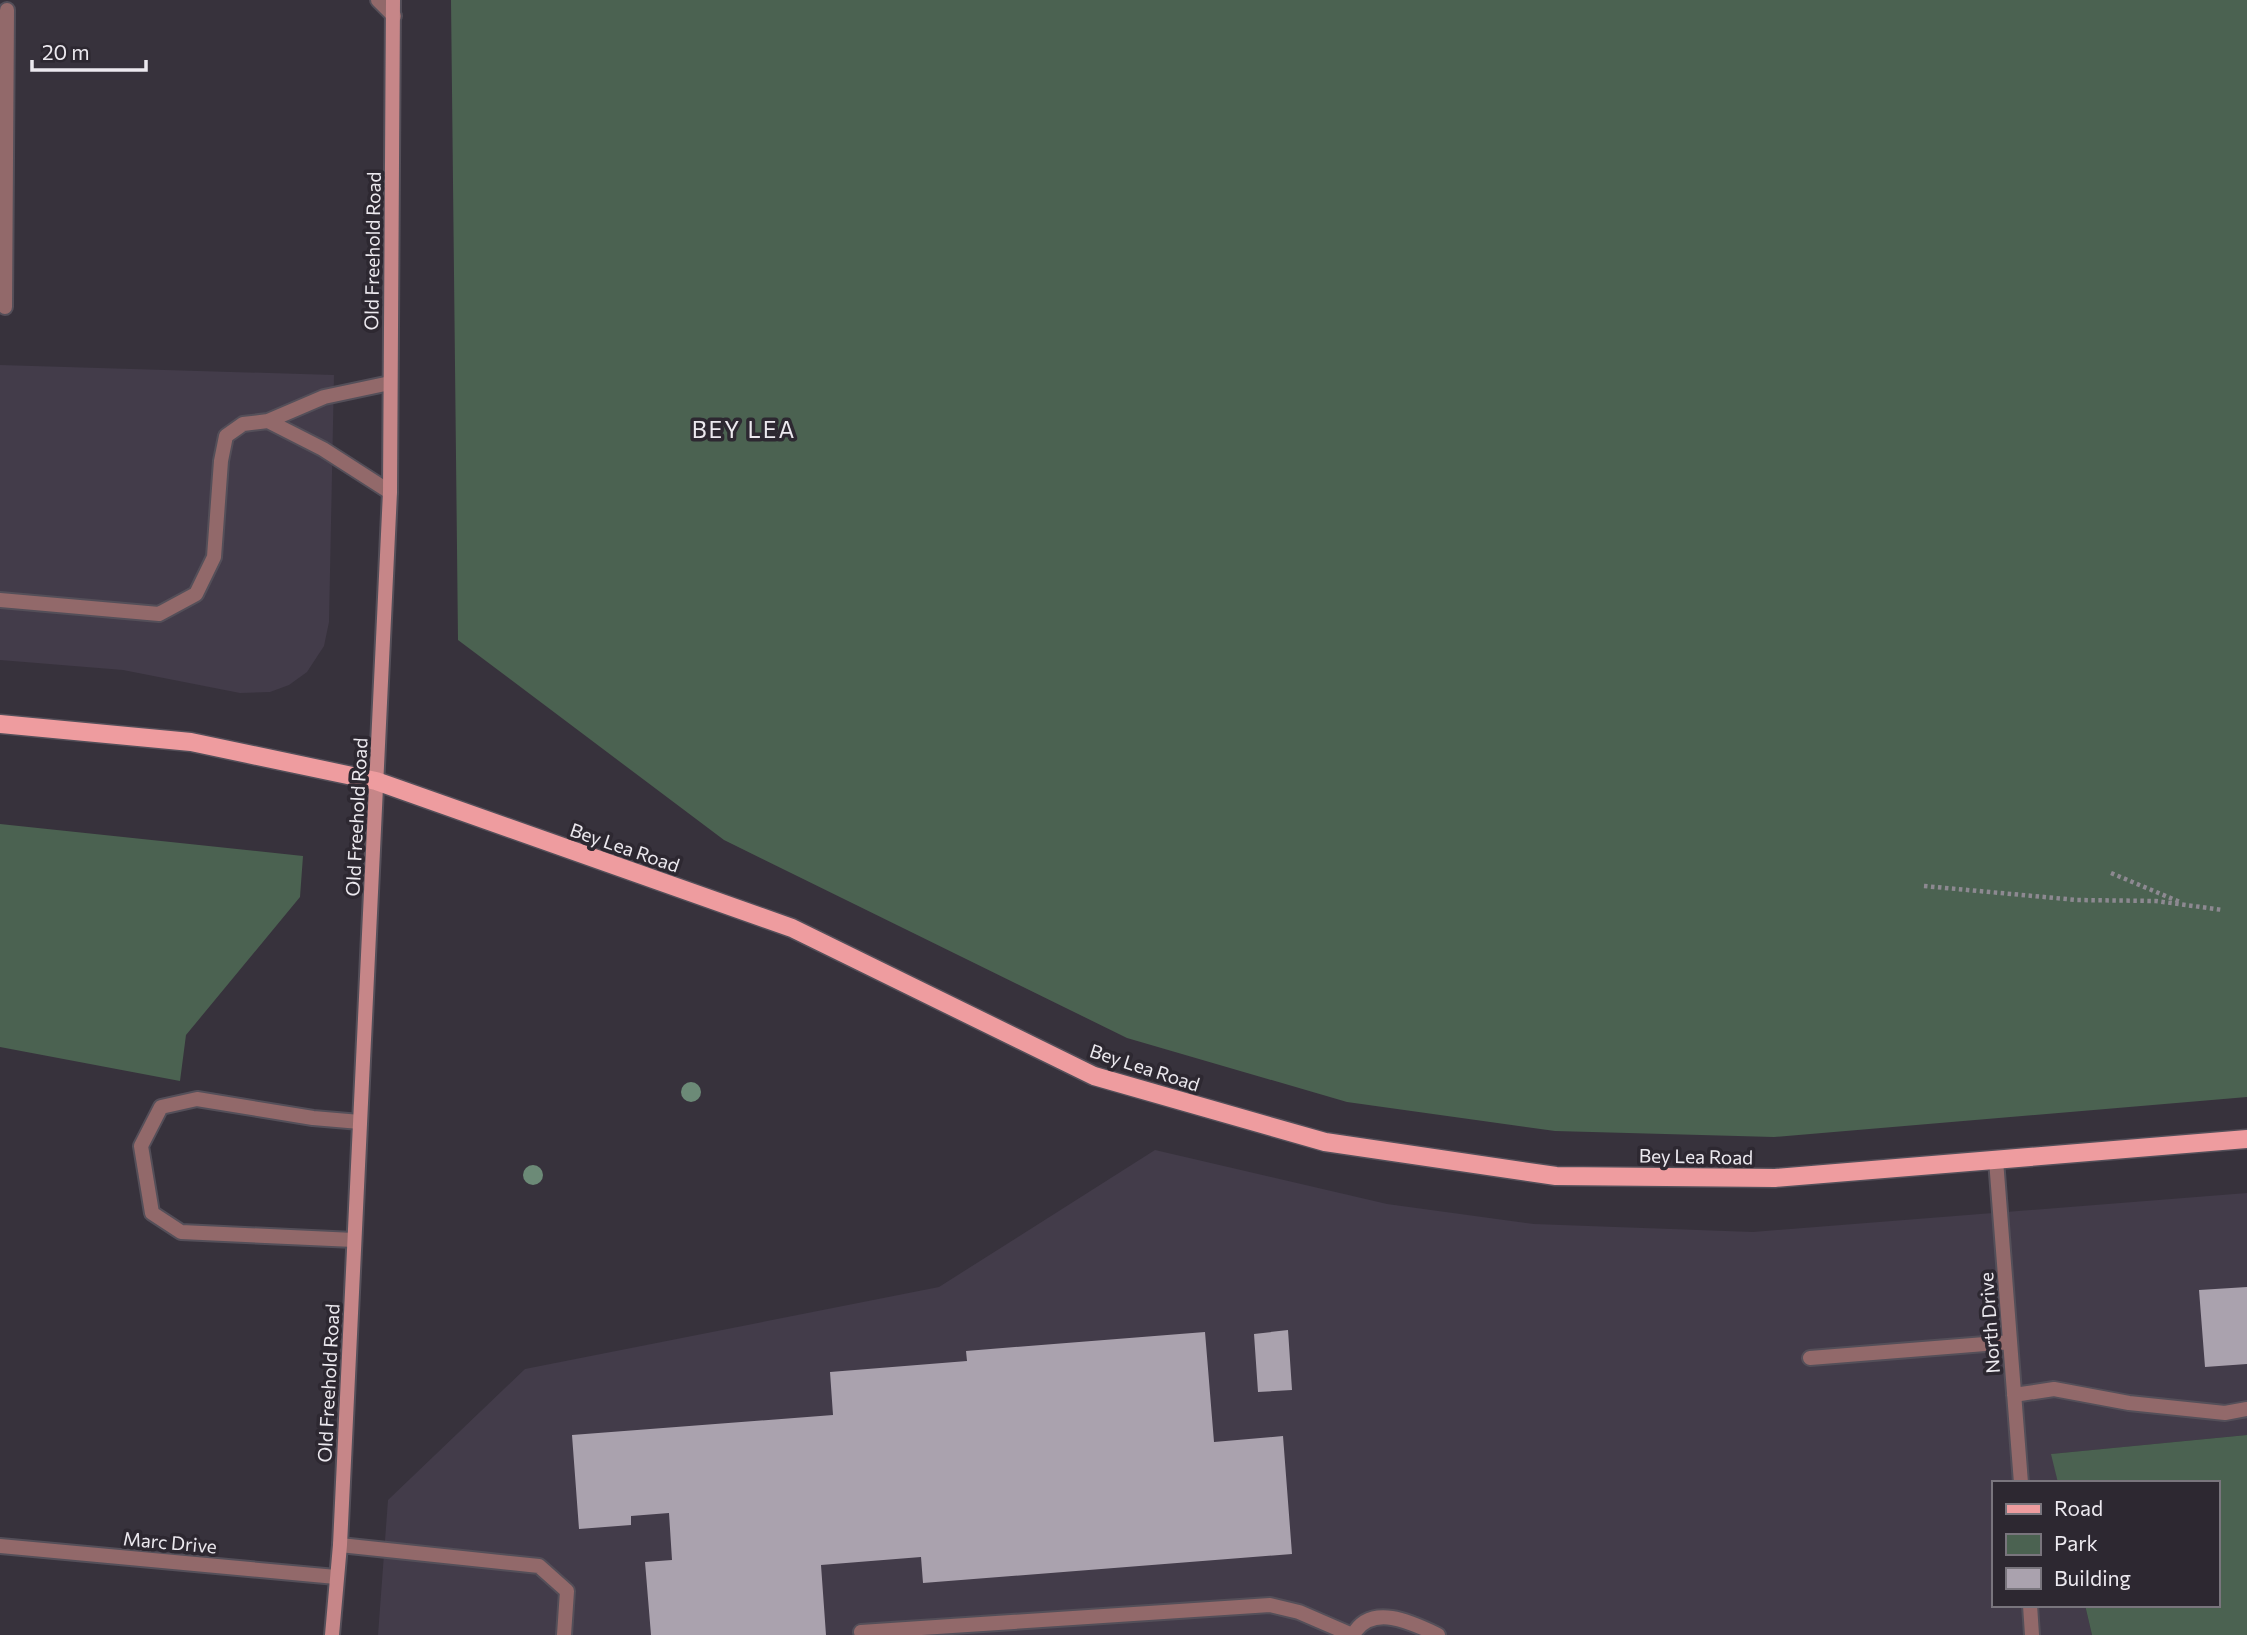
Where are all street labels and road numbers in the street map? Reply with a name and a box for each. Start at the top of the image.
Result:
street label: Old Freehold Road [359,171,385,331]
street label: Old Freehold Road [340,737,372,897]
street label: Bey Lea Road [567,818,683,876]
street label: Bey Lea Road [1087,1038,1203,1096]
street label: Bey Lea Road [1639,1144,1753,1168]
street label: North Drive [1974,1272,2004,1374]
street label: Old Freehold Road [312,1303,344,1463]
street label: Marc Drive [122,1526,218,1558]

